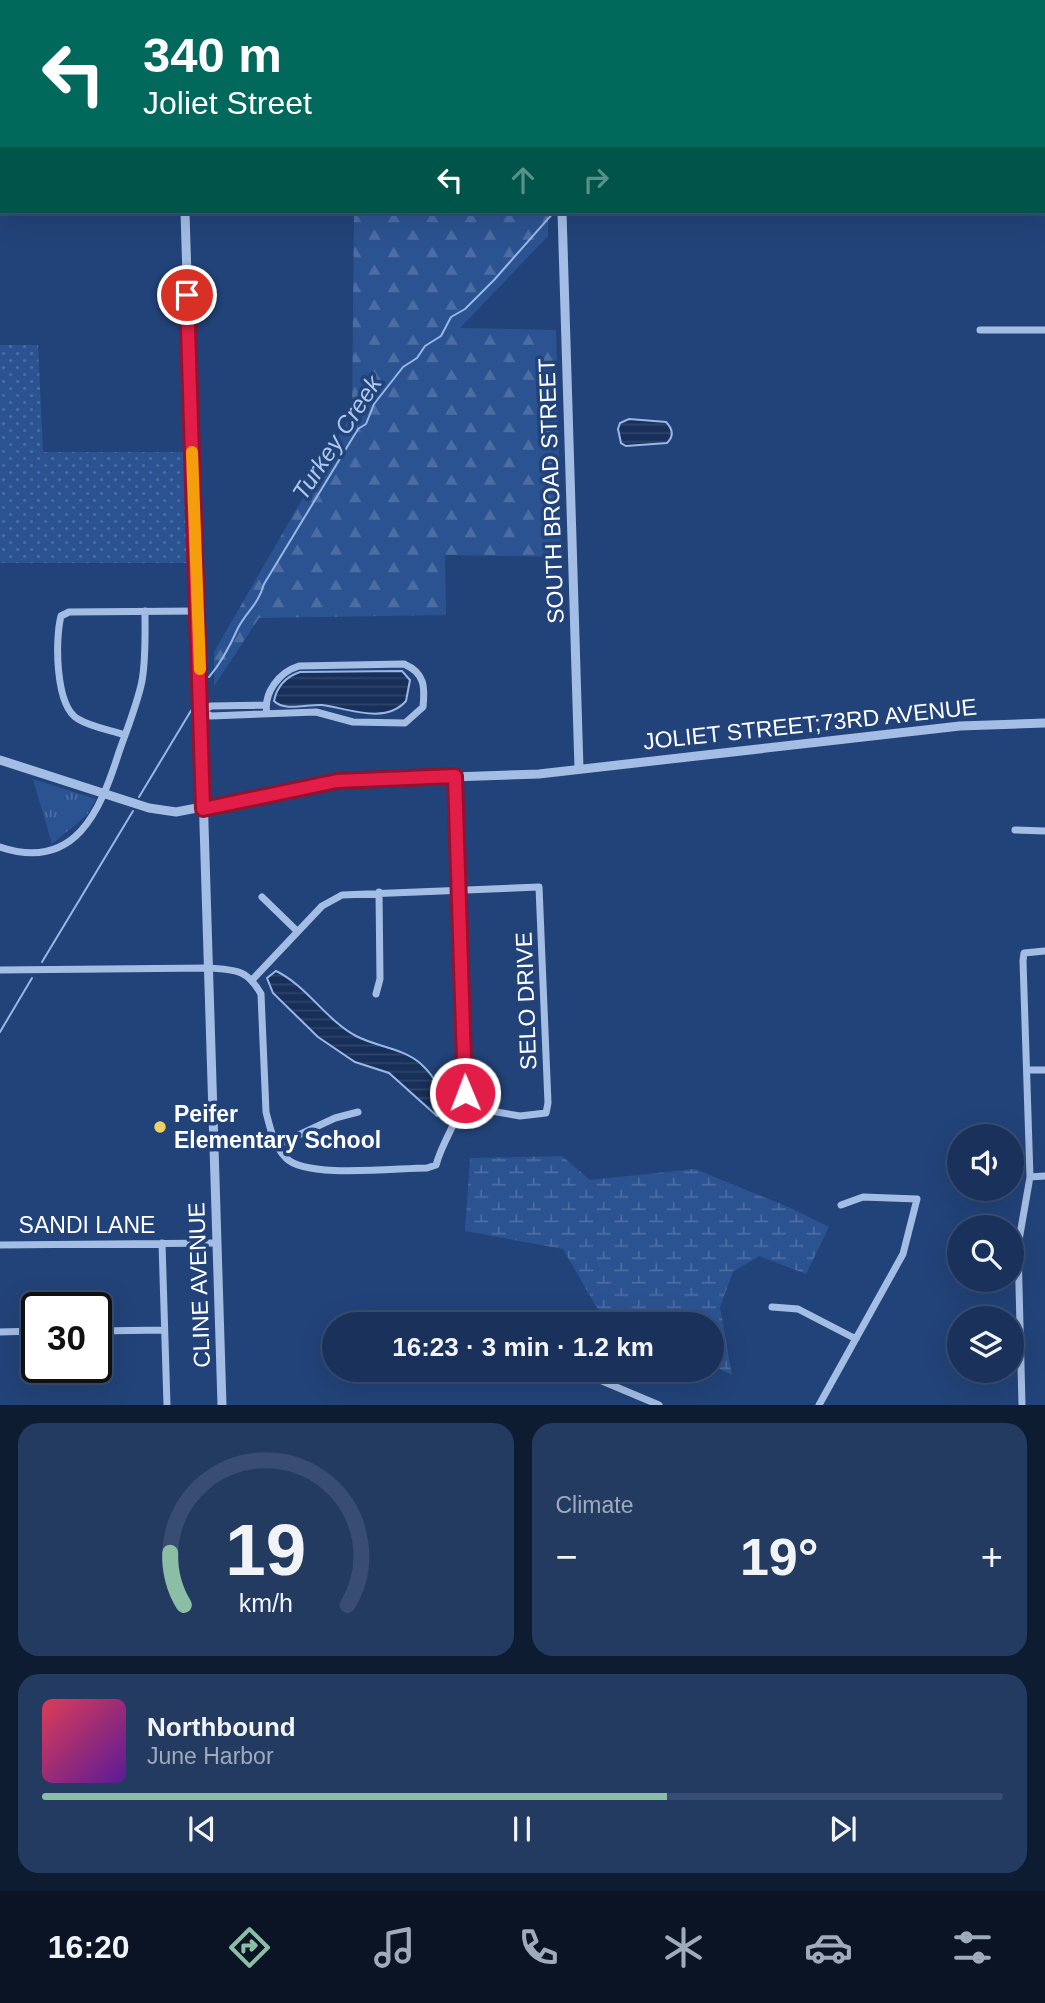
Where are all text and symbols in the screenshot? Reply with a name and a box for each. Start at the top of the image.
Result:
icon: left [28,28,119,119]
text: 340 m [143,28,282,82]
text: Joliet Street [143,85,312,121]
icon: left [431,161,469,199]
icon: ahead [504,161,542,199]
icon: right [577,161,615,199]
pin [157,265,217,325]
icon: arrive [168,276,206,314]
street label: SOUTH BROAD STREET [533,358,569,624]
water label: Turkey Creek [287,369,388,505]
street label: JOLIET STREET;73RD AVENUE [642,694,978,754]
street label: SELO DRIVE [511,932,541,1070]
position arrow [428,1056,502,1130]
place label: Peifer Elementary School [174,1101,381,1153]
marker: Peifer Elementary School [152,1119,168,1135]
map controls [947,1124,1024,1383]
button: sound [947,1124,1024,1201]
street label: CLINE AVENUE [183,1202,215,1368]
street label: SANDI LANE [19,1212,155,1238]
button: search [947,1215,1024,1292]
speed limit sign: 30 [21,1292,112,1383]
button: layers [947,1306,1024,1383]
text: 16:23 · 3 min · 1.2 km [392,1332,654,1362]
text: Climate [556,1492,633,1518]
text: 19 [225,1510,306,1591]
text: 19° [740,1528,819,1586]
text: − [556,1536,578,1578]
text: + [981,1536,1003,1578]
text: km/h [239,1589,293,1617]
text: Northbound [147,1712,296,1742]
text: June Harbor [147,1743,274,1769]
icon: previous [183,1810,221,1848]
icon: pause [503,1810,541,1848]
icon: next [824,1810,862,1848]
icon: directions [225,1923,274,1972]
icon: music [370,1923,419,1972]
icon: phone [514,1923,563,1972]
icon: climate [659,1923,708,1972]
icon: car [804,1923,853,1972]
icon: filters [948,1923,997,1972]
text: 16:20 [48,1929,130,1965]

